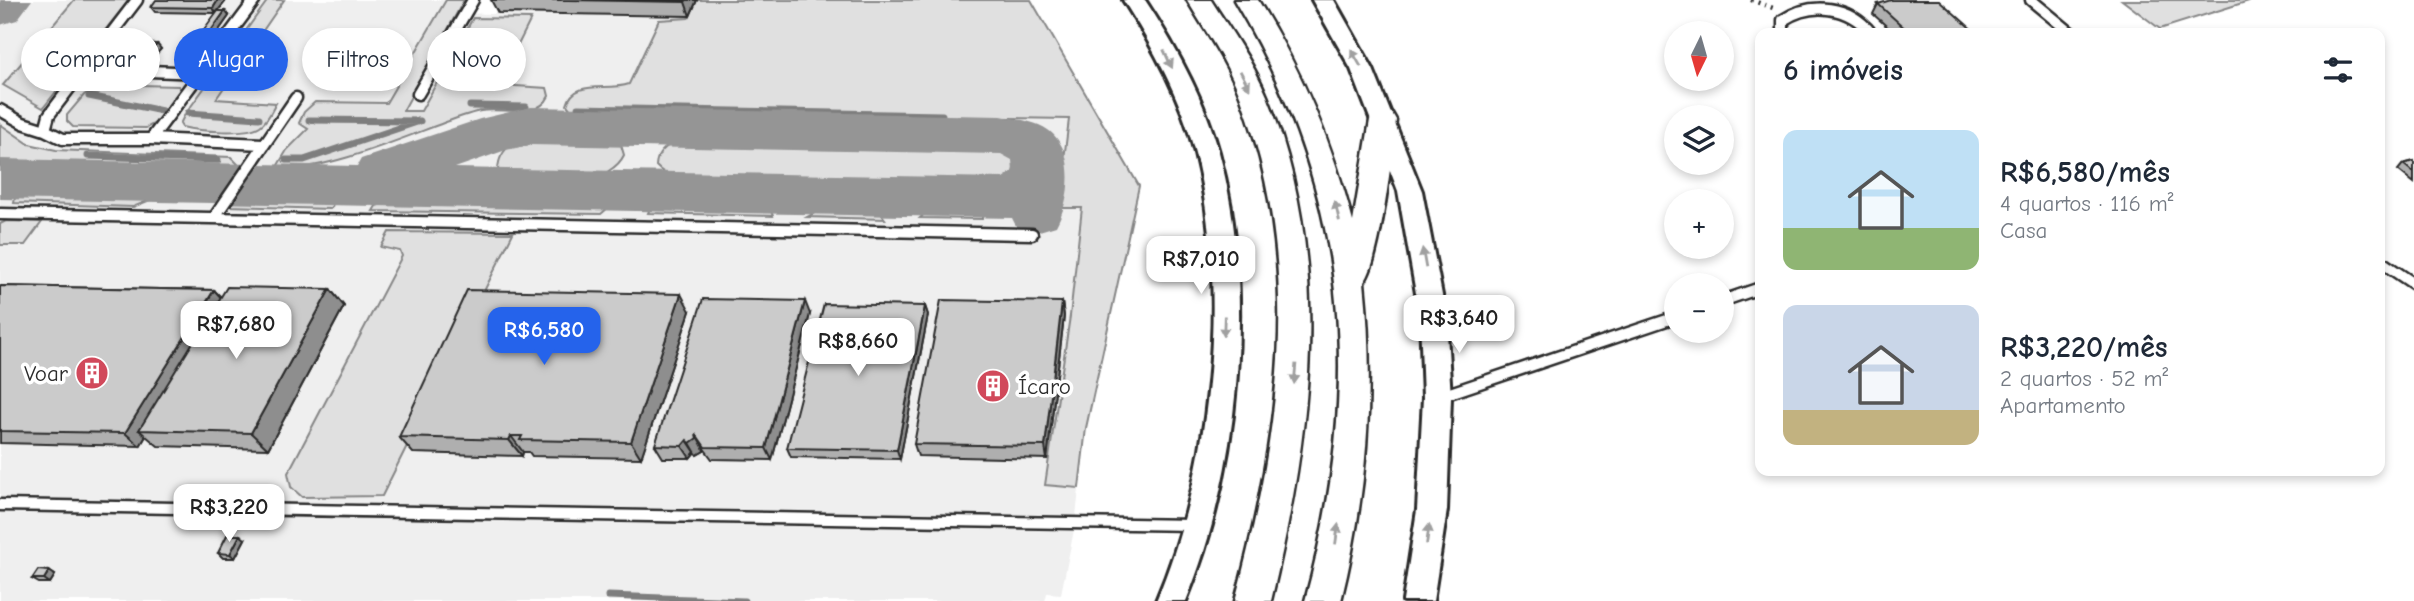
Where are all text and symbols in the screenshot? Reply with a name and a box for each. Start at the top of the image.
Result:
north arrow [1664,21,1734,91]
map controls [1664,21,1734,343]
chip: Comprar [21,28,160,91]
chip: Alugar [174,28,288,91]
chip: Filtros [302,28,413,91]
chip: Novo [427,28,526,91]
one-way arrow [1162,49,1174,69]
one-way arrow [1350,49,1362,68]
icon: filters [2319,51,2357,89]
text: 6 imóveis [1783,53,1903,88]
one-way arrow [1239,71,1251,90]
button: layers [1664,105,1734,175]
text: R$6,580/mês [2000,155,2170,190]
icon: home [1839,158,1923,242]
button: + [1664,189,1734,259]
text: 4 quartos · 116 m² [2000,190,2173,217]
one-way arrow [1331,200,1342,222]
text: Casa [2000,217,2047,244]
pin: R$7,010 [1136,236,1266,296]
text: R$7,010 [1162,245,1240,272]
one-way arrow [1418,247,1429,269]
button: − [1664,273,1734,343]
pin: R$3,640 [1394,296,1524,355]
pin: R$7,680 [171,302,301,361]
text: R$3,640 [1420,304,1498,331]
pin: R$6,580 [479,308,609,367]
text: R$7,680 [197,310,275,337]
one-way arrow [1218,315,1229,337]
text: R$6,580 [504,316,584,343]
pin: R$8,660 [793,318,923,378]
text: R$8,660 [818,327,898,354]
text: R$3,220/mês [2000,330,2168,365]
icon: home [1839,333,1923,417]
building icon: Voar [73,354,111,392]
place label: Voar [24,360,69,387]
one-way arrow [1289,363,1300,385]
text: 2 quartos · 52 m² [2000,365,2168,392]
building icon: Ícaro [974,367,1012,405]
place label: Ícaro [1018,373,1071,400]
text: Apartamento [2000,392,2126,419]
pin: R$3,220 [164,484,294,544]
text: R$3,220 [189,493,269,520]
one-way arrow [1423,522,1434,544]
one-way arrow [1332,523,1343,545]

